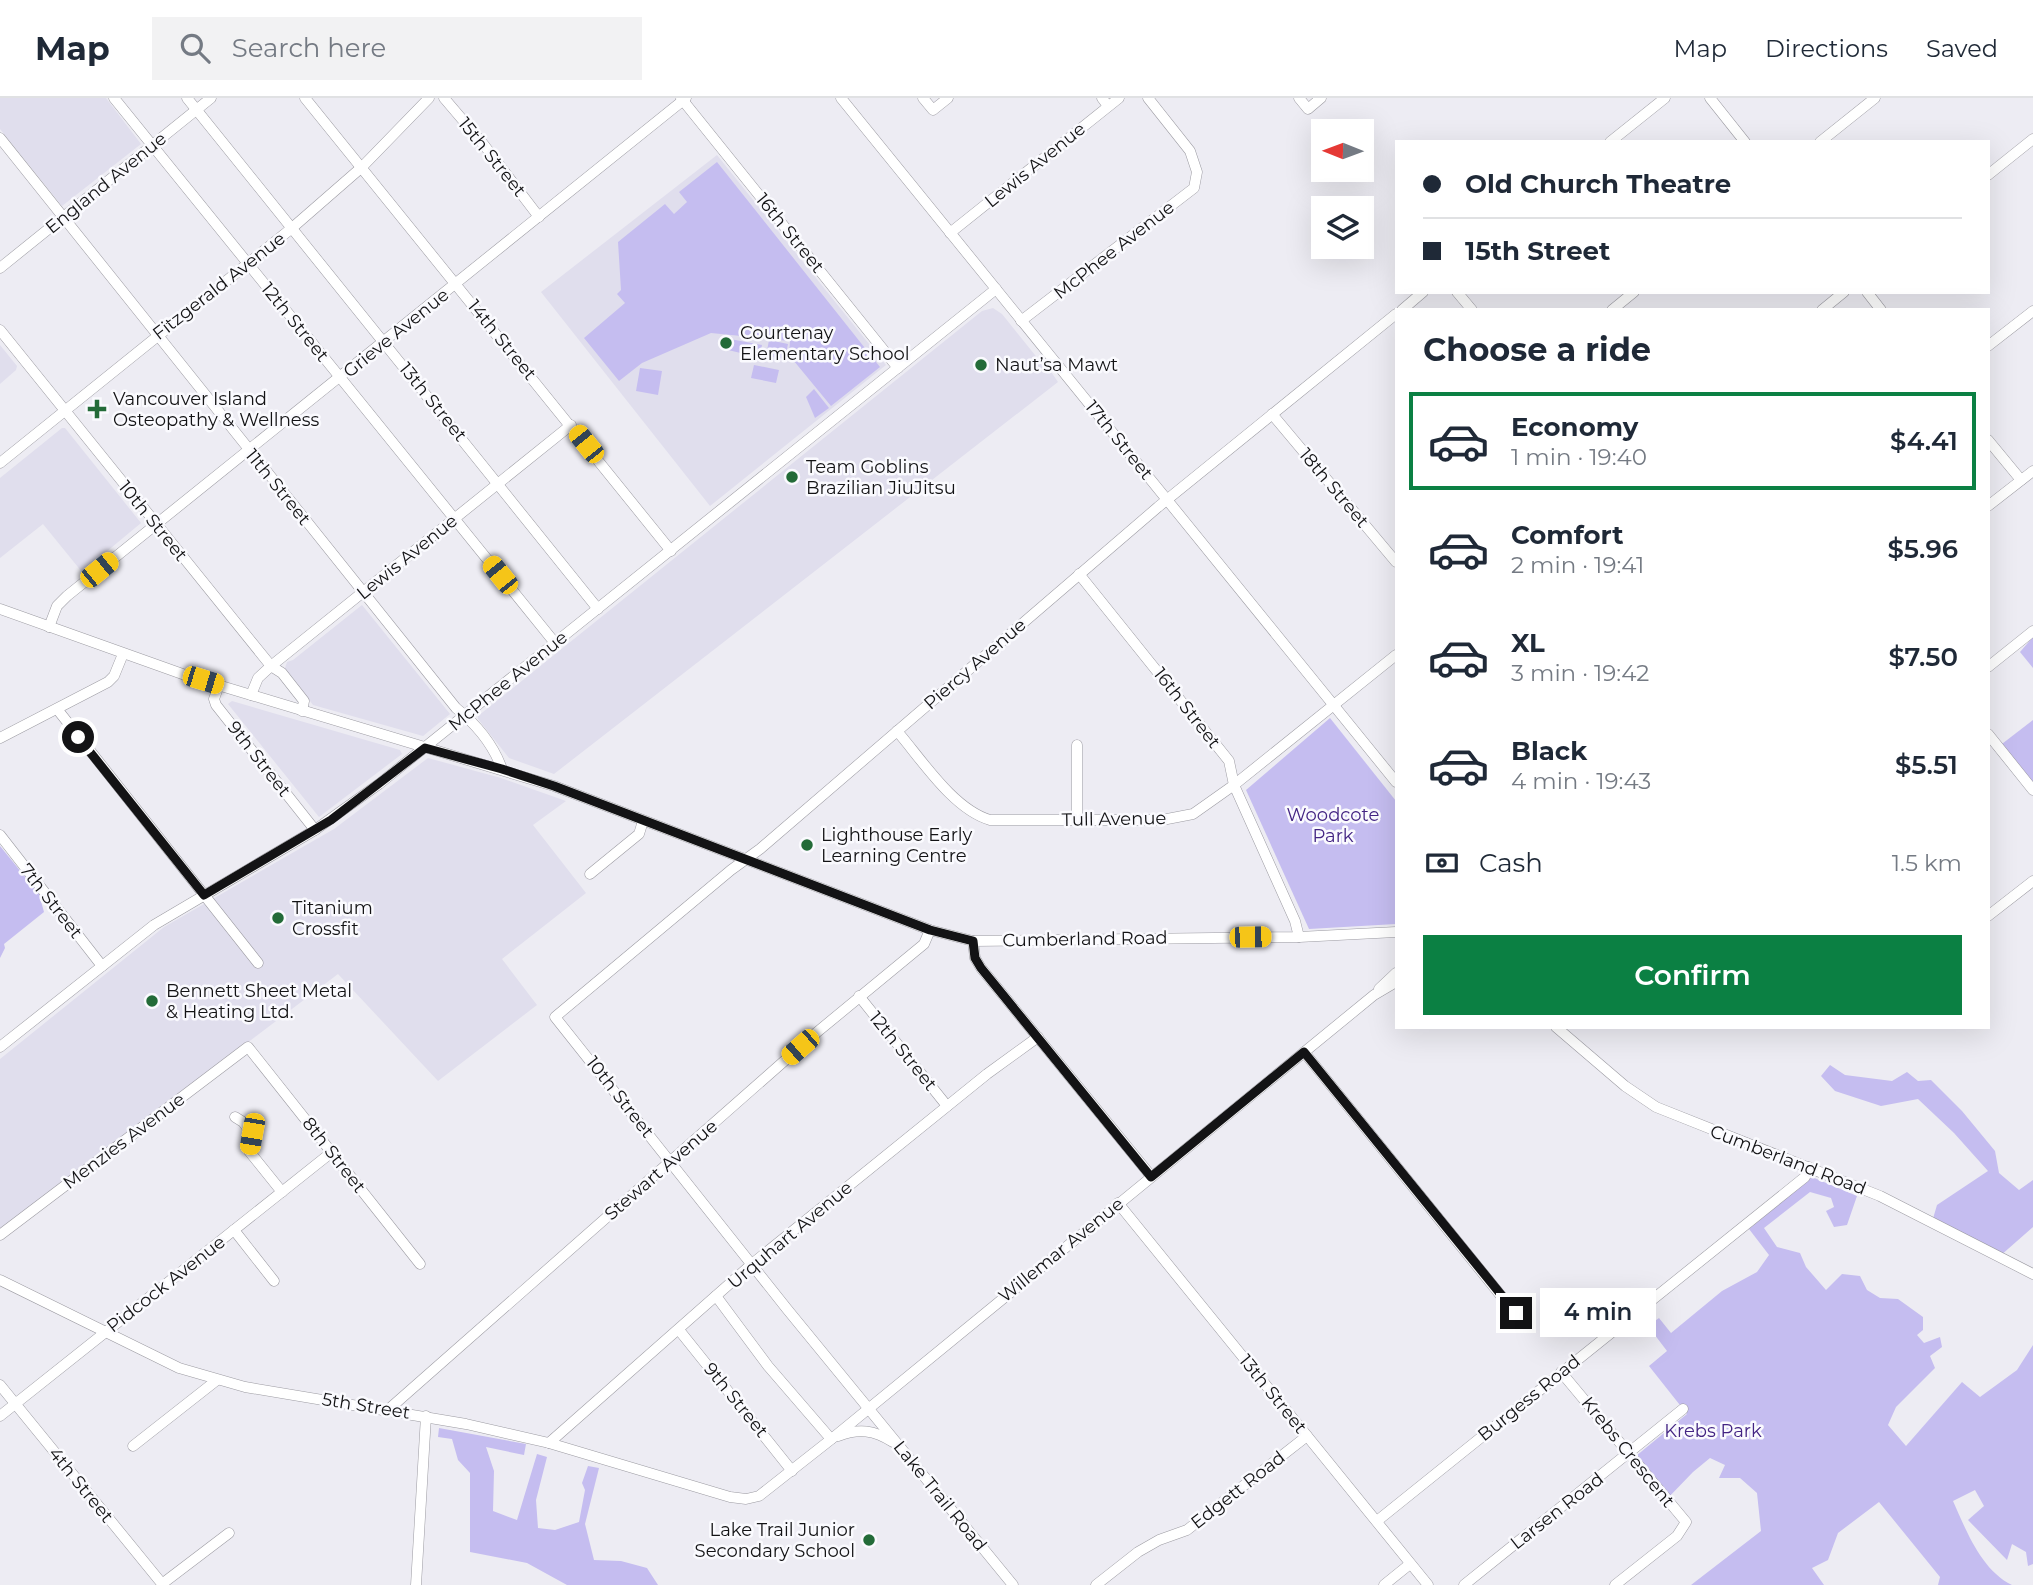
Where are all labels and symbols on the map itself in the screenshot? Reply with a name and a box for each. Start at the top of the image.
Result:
street label: 15th Street [453,113,531,201]
street label: Lewis Avenue [980,118,1090,212]
north arrow [1311,119,1374,182]
street label: England Avenue [41,127,171,238]
street label: 16th Street [751,189,829,277]
street label: McPhee Avenue [1049,196,1179,304]
street label: Fitzgerald Avenue [148,227,290,345]
street label: 12th Street [256,278,334,366]
street label: Grieve Avenue [339,284,453,382]
street label: 14th Street [463,295,541,385]
place label: Courtenay Elementary School [740,322,910,365]
marker: Courtenay Elementary School [718,335,734,351]
place label: Naut’sa Mawt [995,354,1118,376]
marker: Naut’sa Mawt [973,357,989,373]
street label: 13th Street [394,358,472,446]
place label: Vancouver Island Osteopathy & Wellness [113,388,320,431]
street label: 17th Street [1080,396,1158,484]
marker: Vancouver Island Osteopathy & Wellness [87,399,107,419]
car [565,421,608,467]
street label: 11th Street [241,444,315,530]
street label: 18th Street [1295,444,1373,532]
place label: Team Goblins Brazilian JiuJitsu [806,456,956,499]
marker: Team Goblins Brazilian JiuJitsu [784,469,800,485]
street label: 10th Street [114,476,192,566]
street label: Lewis Avenue [352,510,462,604]
car [77,549,122,591]
car [479,552,522,598]
street label: Piercy Avenue [919,614,1031,714]
street label: McPhee Avenue [444,626,572,736]
street label: 16th Street [1149,663,1225,753]
car [180,664,227,696]
street label: 9th Street [223,717,295,801]
route start [62,721,94,753]
park label: Woodcote Park [1287,804,1380,847]
street label: Tull Avenue [1062,807,1167,831]
place label: Lighthouse Early Learning Centre [821,824,973,867]
marker: Lighthouse Early Learning Centre [799,837,815,853]
street label: 7th Street [15,859,87,943]
place label: Titanium Crossfit [292,897,373,940]
marker: Titanium Crossfit [270,910,286,926]
car [1229,926,1272,948]
street label: Cumberland Road [1002,927,1168,951]
place label: Bennett Sheet Metal & Heating Ltd. [166,980,352,1023]
marker: Bennett Sheet Metal & Heating Ltd. [144,993,160,1009]
street label: 12th Street [864,1007,942,1095]
car [778,1025,823,1069]
street label: 10th Street [581,1052,659,1142]
street label: Menzies Avenue [59,1088,189,1194]
car [239,1111,266,1157]
street label: 8th Street [298,1113,370,1197]
street label: Stewart Avenue [600,1115,722,1225]
street label: Cumberland Road [1707,1120,1869,1200]
street label: Urquhart Avenue [723,1176,857,1293]
street label: Willemar Avenue [994,1193,1128,1307]
street label: Pidcock Avenue [102,1231,230,1337]
callout: 4 min [1540,1288,1656,1338]
route end [1500,1297,1532,1329]
street label: 13th Street [1234,1350,1312,1438]
street label: Burgess Road [1473,1350,1585,1446]
street label: 9th Street [699,1358,773,1442]
street label: 5th Street [320,1388,412,1424]
street label: Krebs Crescent [1577,1392,1679,1512]
park label: Krebs Park [1664,1420,1762,1442]
street label: Lake Trail Road [889,1436,991,1556]
street label: 4th Street [44,1443,118,1527]
street label: Edgett Road [1187,1446,1289,1534]
street label: Larsen Road [1506,1468,1608,1554]
place label: Lake Trail Junior Secondary School [695,1519,855,1562]
marker: Lake Trail Junior Secondary School [861,1532,877,1548]

